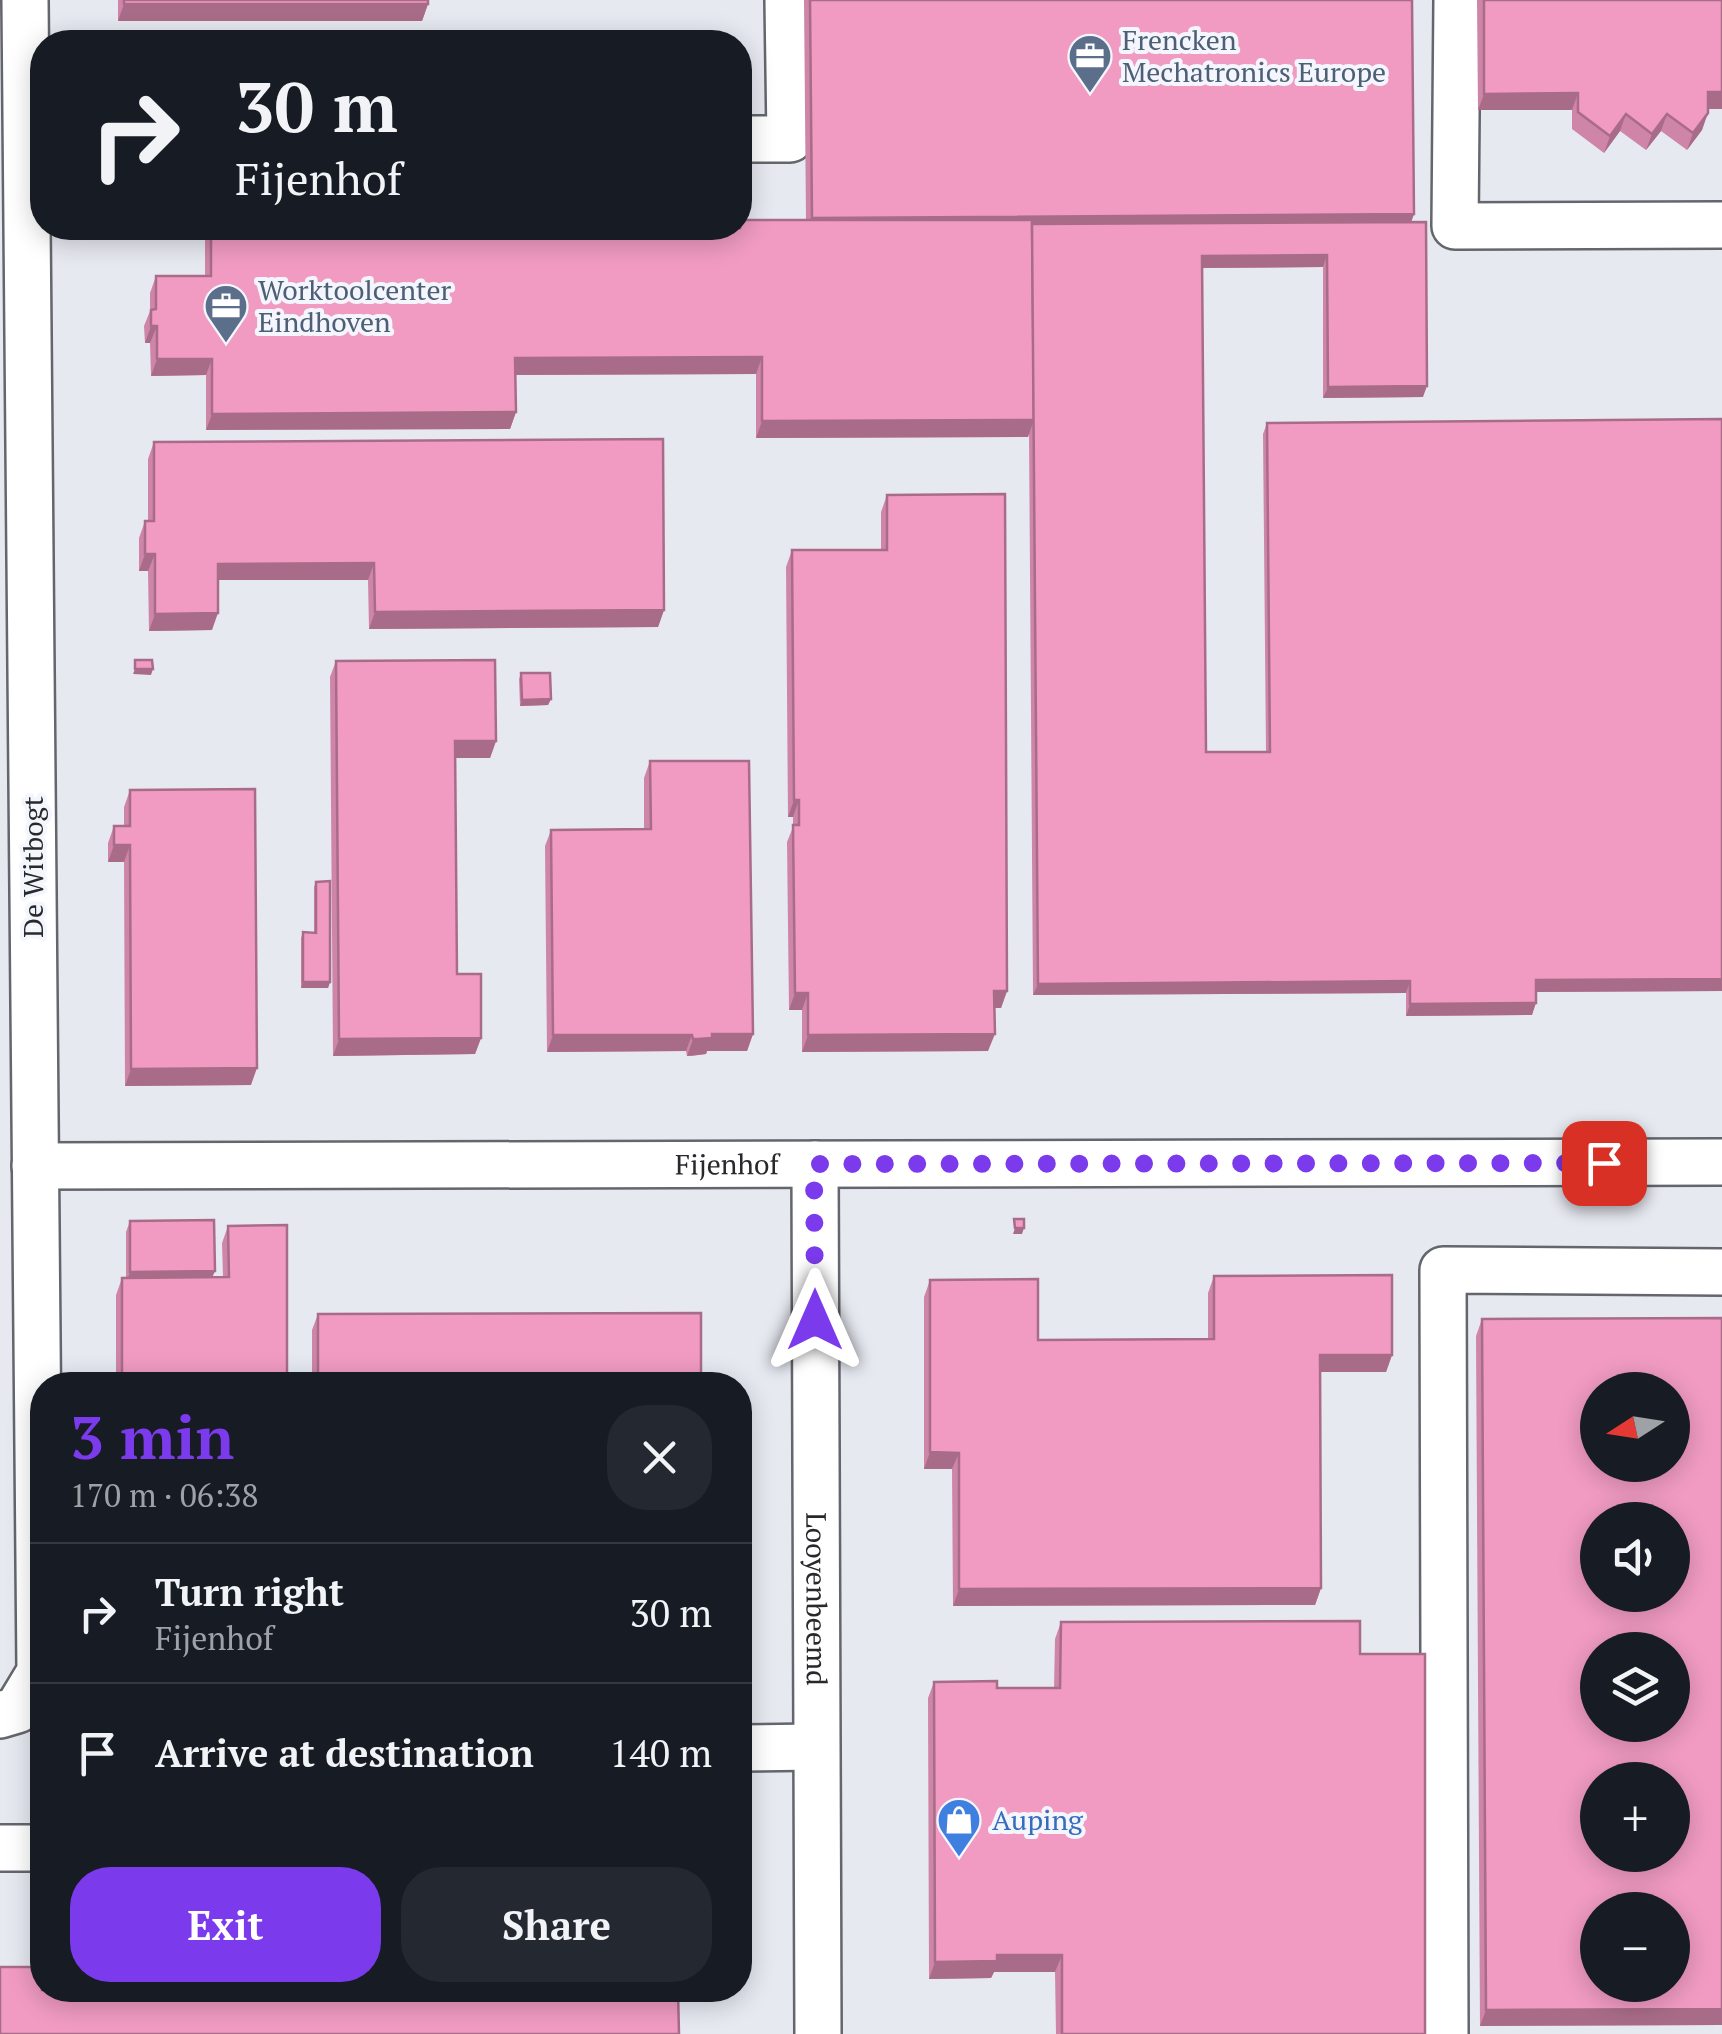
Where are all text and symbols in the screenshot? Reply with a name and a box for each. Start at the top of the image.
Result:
place label: Frencken Mechatronics Europe [1122,21,1386,90]
office icon: Frencken Mechatronics Europe [1067,33,1113,94]
text: 30 m [235,59,398,152]
icon: right [70,70,200,200]
text: Fijenhof [235,148,402,208]
place label: Worktoolcenter Eindhoven [258,271,452,340]
office icon: Worktoolcenter Eindhoven [203,283,249,344]
street label: De Witbogt [14,796,51,938]
pin [1562,1121,1647,1206]
icon: arrive [1577,1136,1632,1191]
street label: Fijenhof [675,1145,781,1182]
position arrow [763,1268,867,1372]
north arrow [1580,1372,1690,1482]
map controls [1580,1372,1690,2002]
text: 3 min [70,1397,234,1476]
button: close [607,1405,712,1510]
text: 170 m · 06:38 [70,1474,258,1516]
button: sound [1580,1502,1690,1612]
street label: Looyenbeemd [798,1512,836,1686]
text: Turn right [155,1567,344,1617]
icon: right [70,1586,125,1641]
text: 30 m [629,1588,712,1638]
text: Fijenhof [155,1617,274,1659]
button: layers [1580,1632,1690,1742]
icon: arrive [70,1726,125,1781]
text: Arrive at destination [155,1728,534,1778]
text: 140 m [609,1728,712,1778]
button: + [1580,1762,1690,1872]
shop icon: Auping [936,1797,982,1858]
place label: Auping [992,1801,1084,1838]
button: Exit [70,1867,381,1982]
button: Share [401,1867,712,1982]
button: − [1580,1892,1690,2002]

